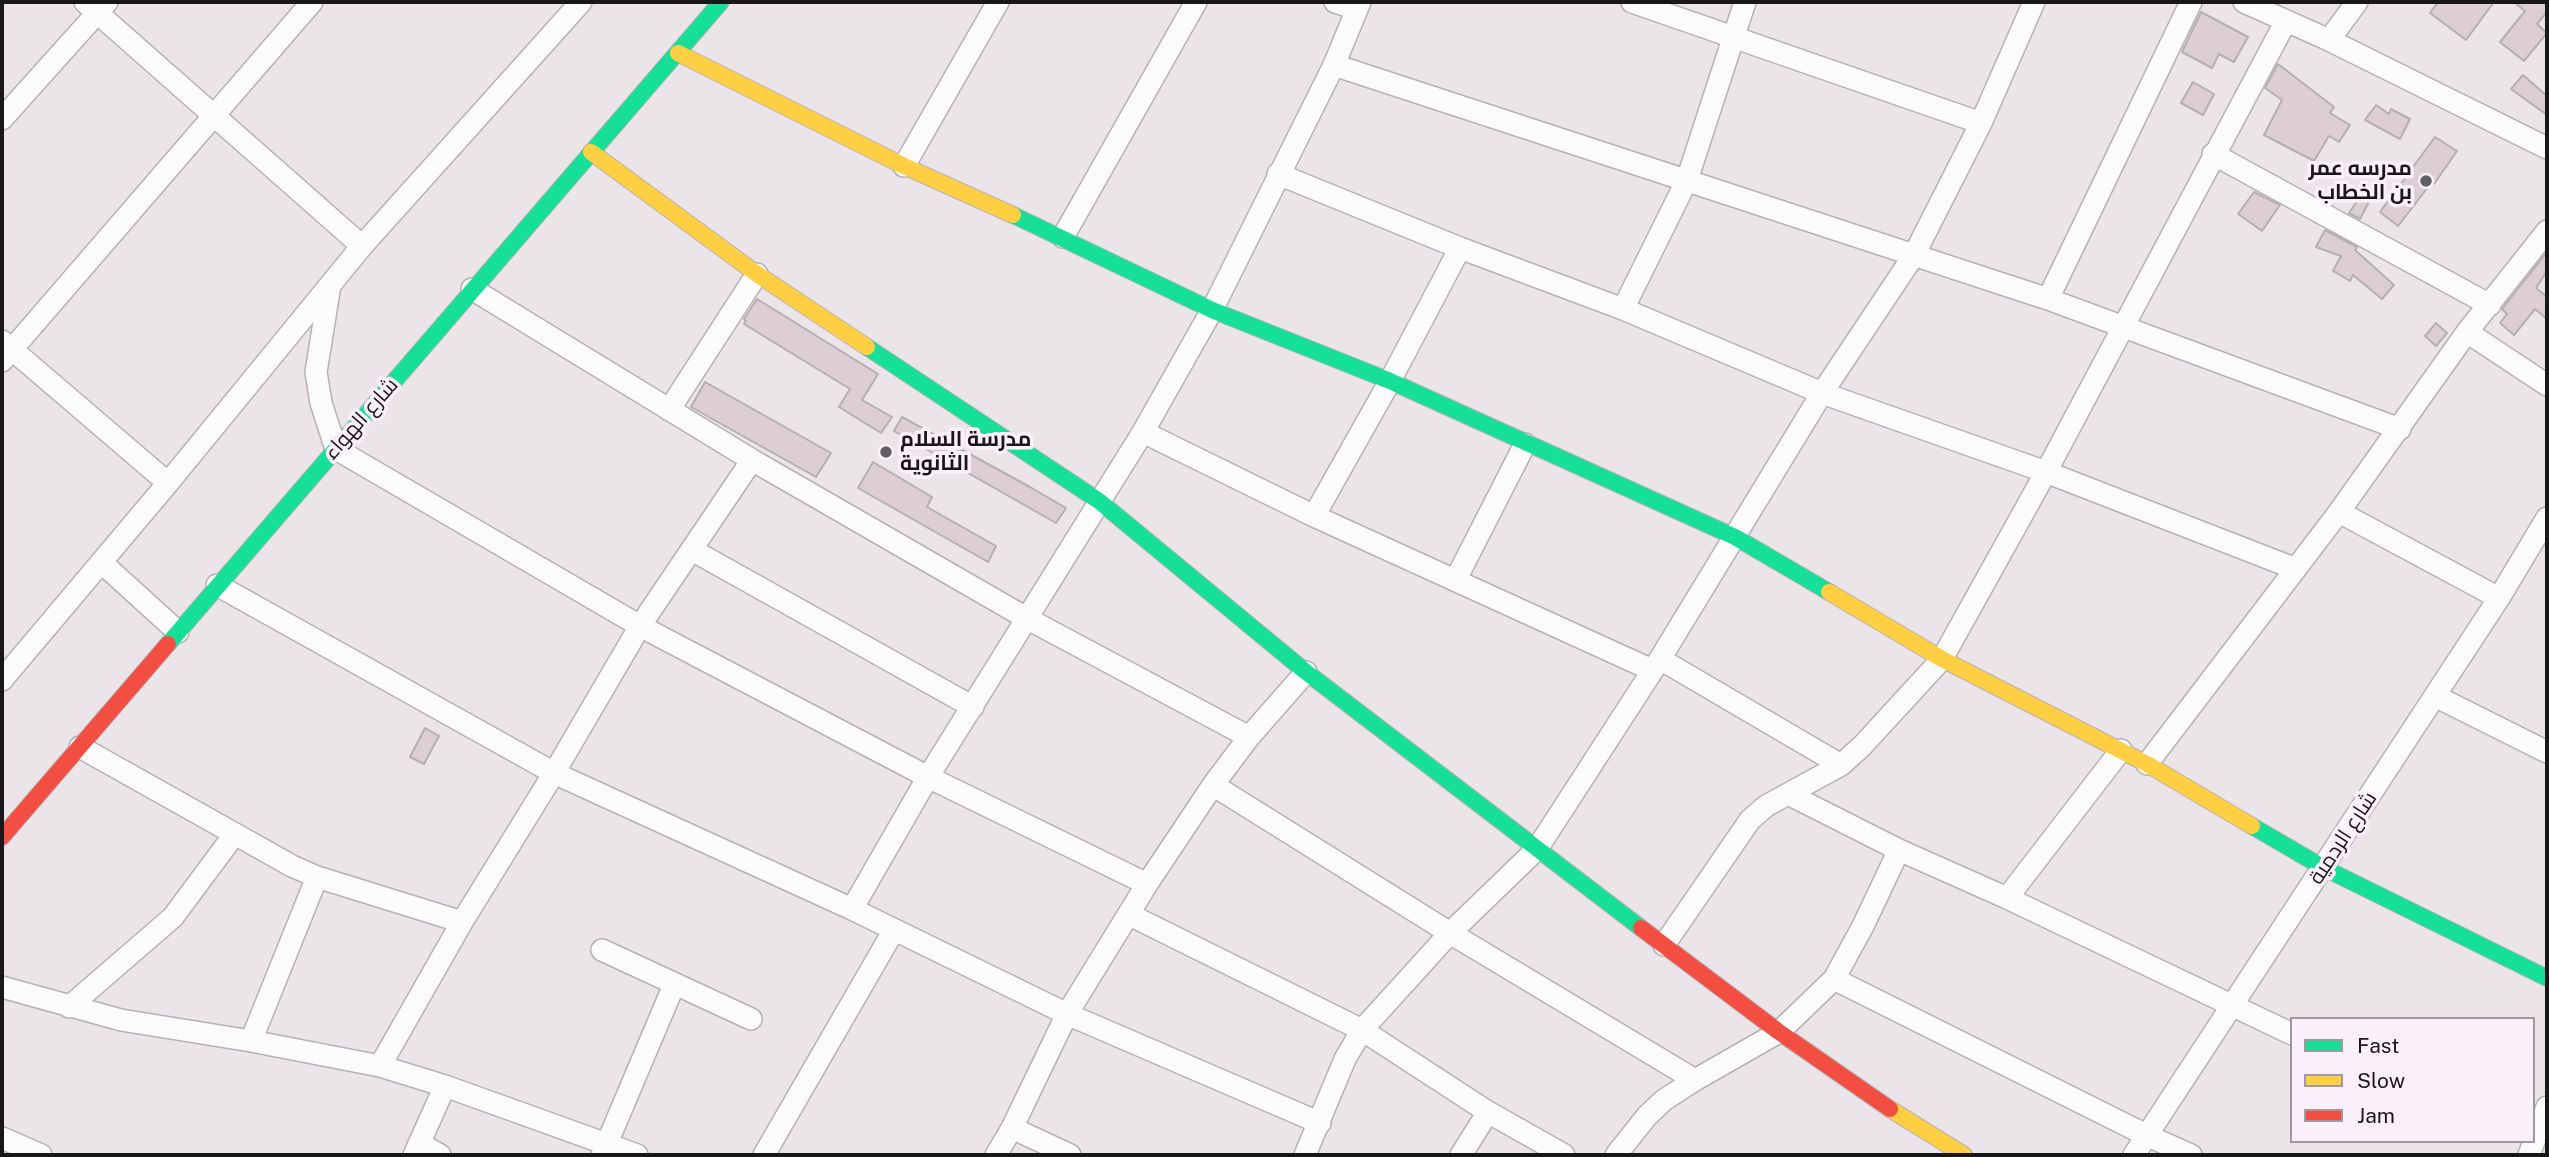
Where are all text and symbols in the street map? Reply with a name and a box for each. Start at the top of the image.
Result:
place label: مدرسه عمر بن الخطاب [2309,156,2412,206]
marker: مدرسه عمر بن الخطاب [2418,173,2434,189]
street label: شارع الهواء [319,373,403,465]
place label: مدرسة السلام الثانوية [900,427,1031,477]
marker: مدرسة السلام الثانوية [878,444,894,460]
street label: شارع الردمية [2304,787,2382,889]
legend [2290,1017,2535,1143]
text: Fast [2357,1033,2399,1058]
text: Slow [2357,1068,2405,1093]
text: Jam [2357,1103,2395,1128]

